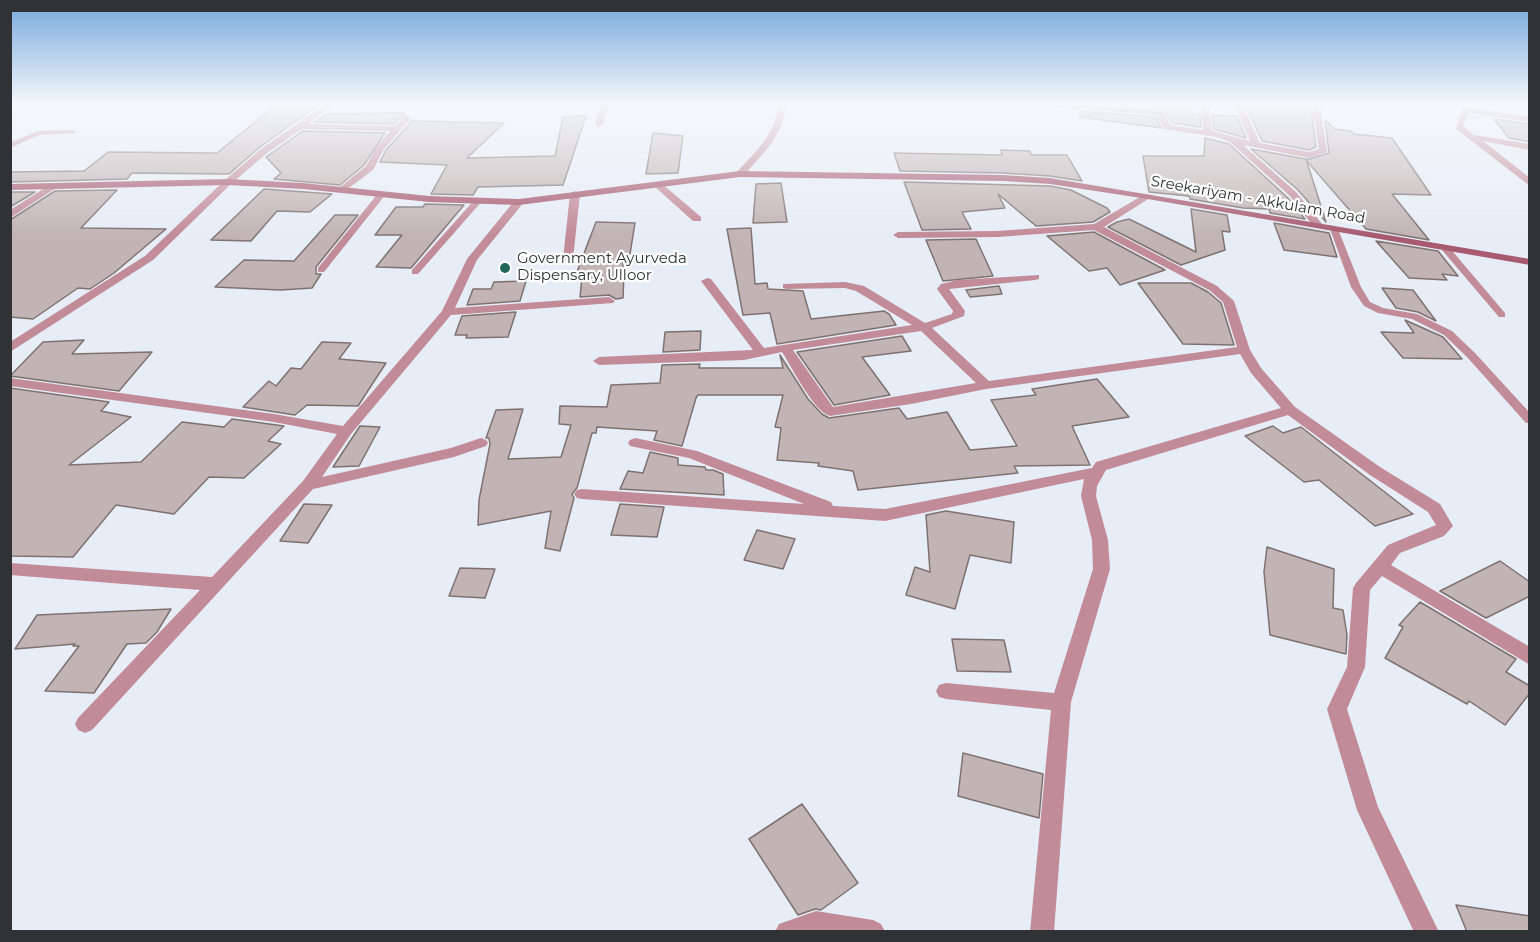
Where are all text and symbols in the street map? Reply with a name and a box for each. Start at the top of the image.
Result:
street label: Sreekariyam - Akkulam Road [1149,172,1367,228]
place label: Government Ayurveda Dispensary, Ulloor [517,250,687,285]
marker: Government Ayurveda Dispensary, Ulloor [498,261,512,275]

